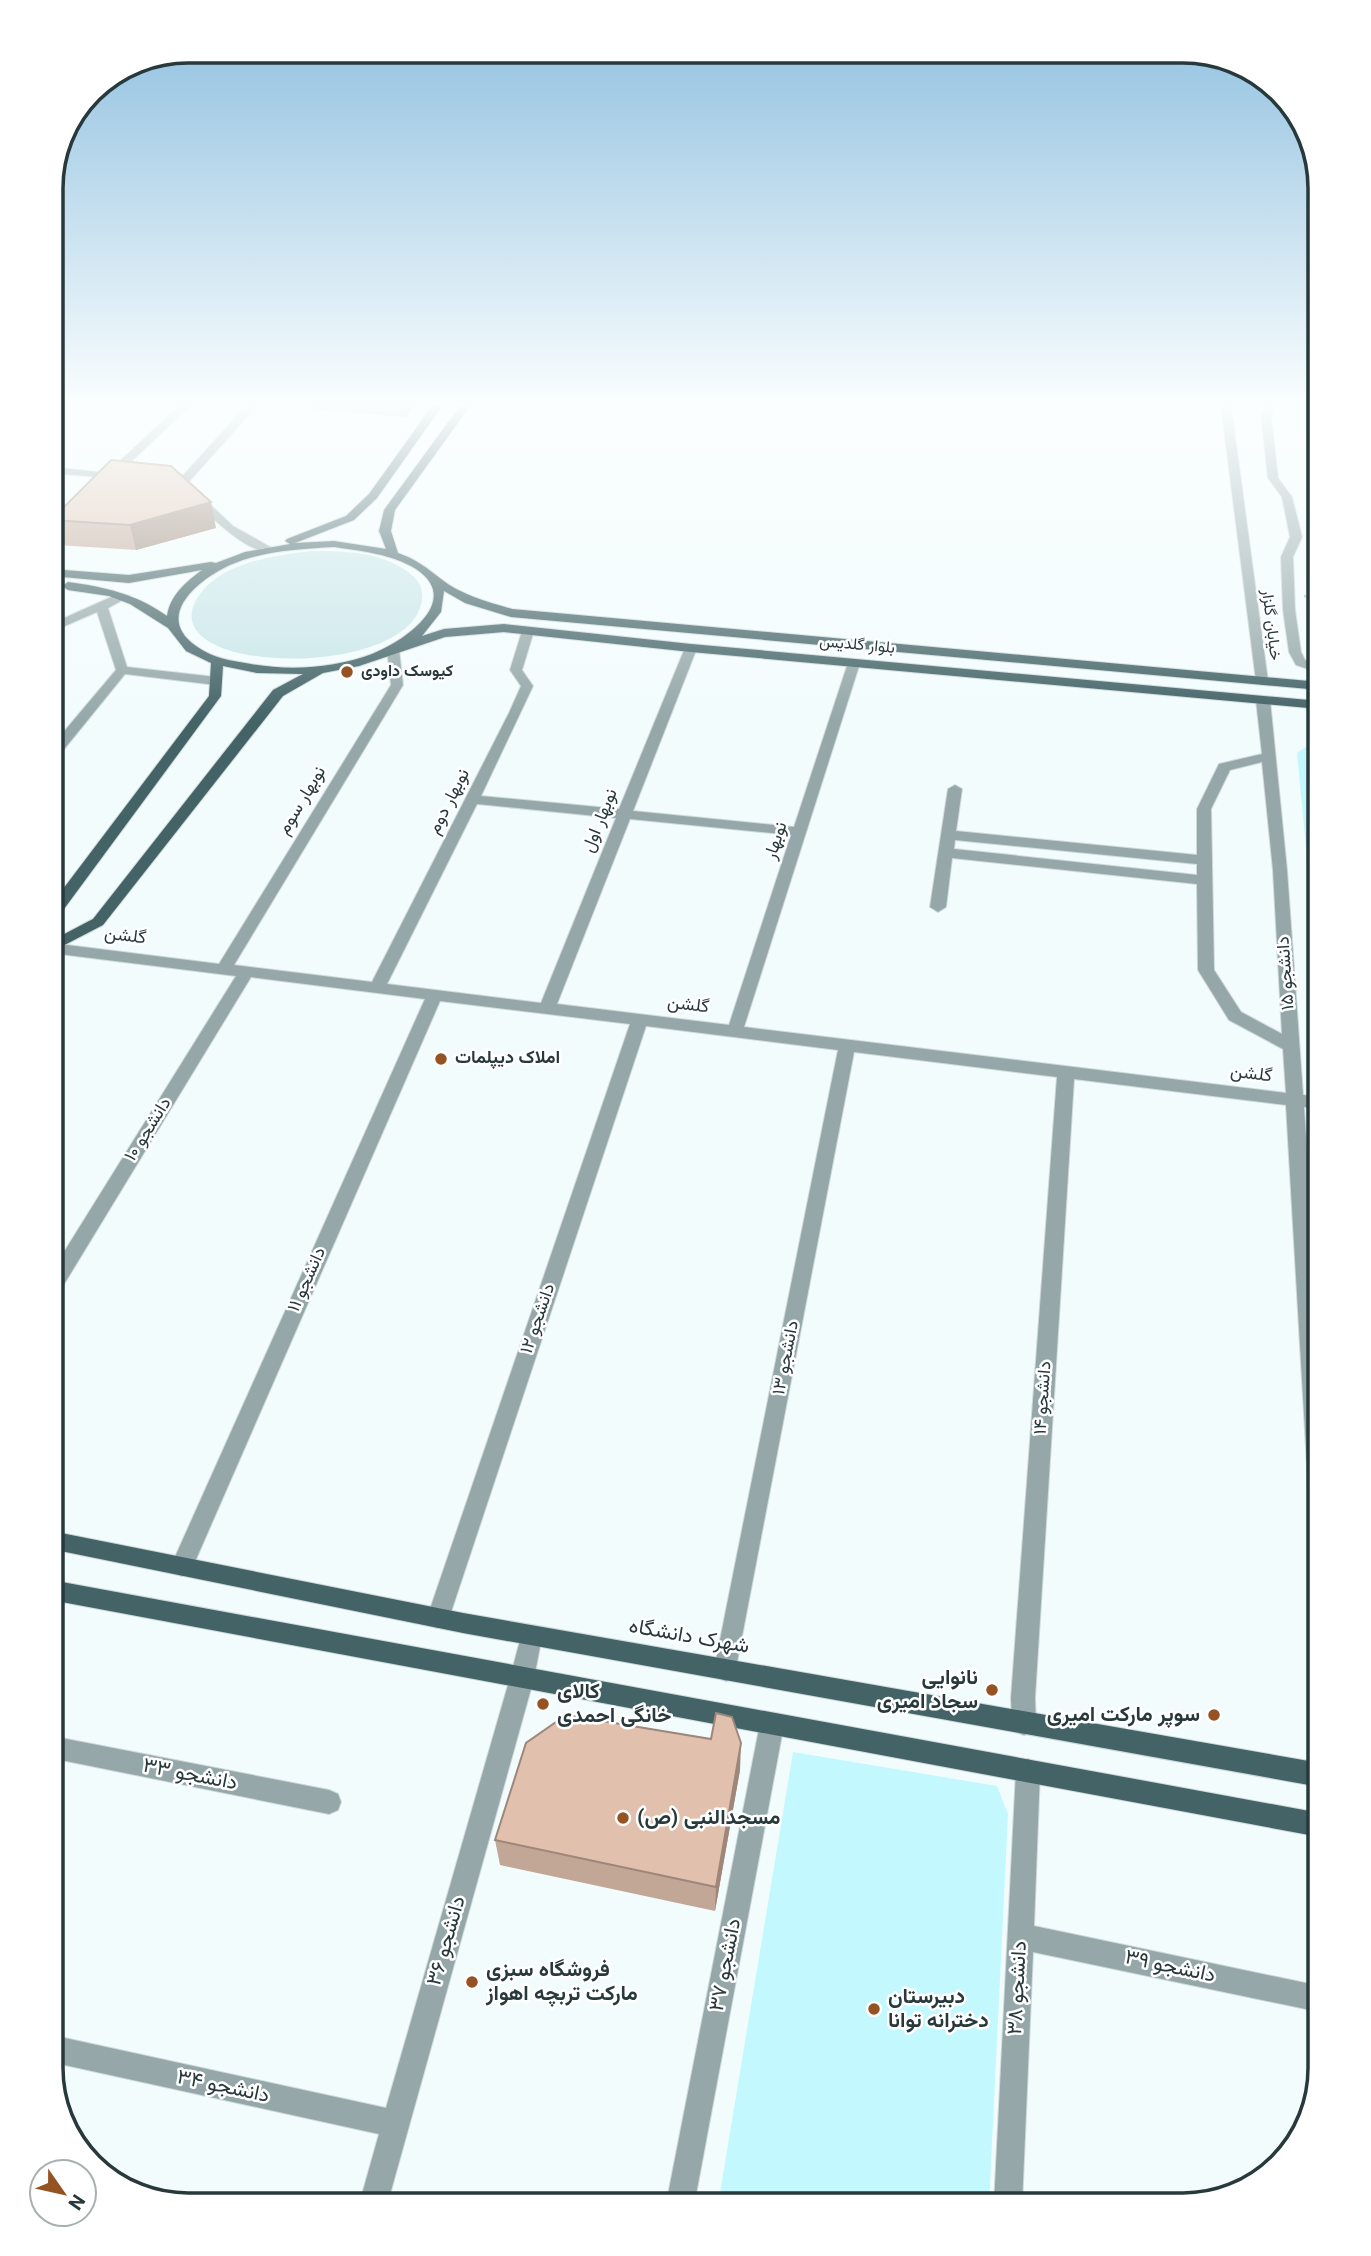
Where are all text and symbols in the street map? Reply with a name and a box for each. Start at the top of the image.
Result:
street label: خیابان گلزار [1253,587,1287,662]
street label: بلوار گلدیس [818,630,896,662]
place label: کیوسک داودی [361,660,453,685]
marker: کیوسک داودی [339,664,355,680]
street label: نوبهار سوم [271,761,335,841]
street label: نوبهار دوم [422,764,478,840]
street label: نوبهار اول [576,785,626,857]
street label: نوبهار [757,818,796,864]
street label: گلشن [103,921,148,953]
street label: دانشجو ۱۵ [1270,935,1304,1011]
street label: گلشن [666,990,711,1022]
place label: املاک دیپلمات [455,1045,560,1073]
marker: املاک دیپلمات [433,1051,449,1067]
street label: گلشن [1229,1059,1274,1091]
street label: دانشجو ۱۰ [118,1092,180,1168]
street label: دانشجو ۱۱ [281,1243,335,1317]
street label: دانشجو ۱۲ [514,1280,564,1358]
street label: دانشجو ۱۳ [766,1318,808,1398]
street label: دانشجو ۱۴ [1027,1360,1061,1436]
street label: شهرک دانشگاه [626,1610,752,1664]
place label: نانوایی سجاد امیری [877,1662,978,1719]
place label: کالای خانگی احمدی [557,1676,671,1733]
marker: نانوایی سجاد امیری [984,1682,1000,1698]
marker: کالای خانگی احمدی [535,1696,551,1712]
place label: سوپر مارکت امیری [1047,1699,1200,1732]
marker: سوپر مارکت امیری [1206,1707,1222,1723]
street label: دانشجو ۳۳ [140,1750,240,1800]
place label: مسجدالنبی (ص) [637,1802,780,1835]
marker: مسجدالنبی (ص) [615,1810,631,1826]
street label: دانشجو ۳۶ [418,1892,476,1990]
street label: دانشجو ۳۷ [701,1916,751,2014]
street label: دانشجو ۳۸ [999,1940,1037,2036]
street label: دانشجو ۳۹ [1122,1941,1218,1993]
place label: فروشگاه سبزی مارکت تربچه اهواز [485,1954,638,2011]
marker: فروشگاه سبزی مارکت تربچه اهواز [464,1974,480,1990]
place label: دبیرستان دخترانه توانا [888,1981,989,2038]
marker: دبیرستان دخترانه توانا [866,2001,882,2017]
street label: دانشجو ۳۴ [174,2061,272,2113]
north arrow [28,2158,98,2228]
text: N [59,2187,91,2215]

